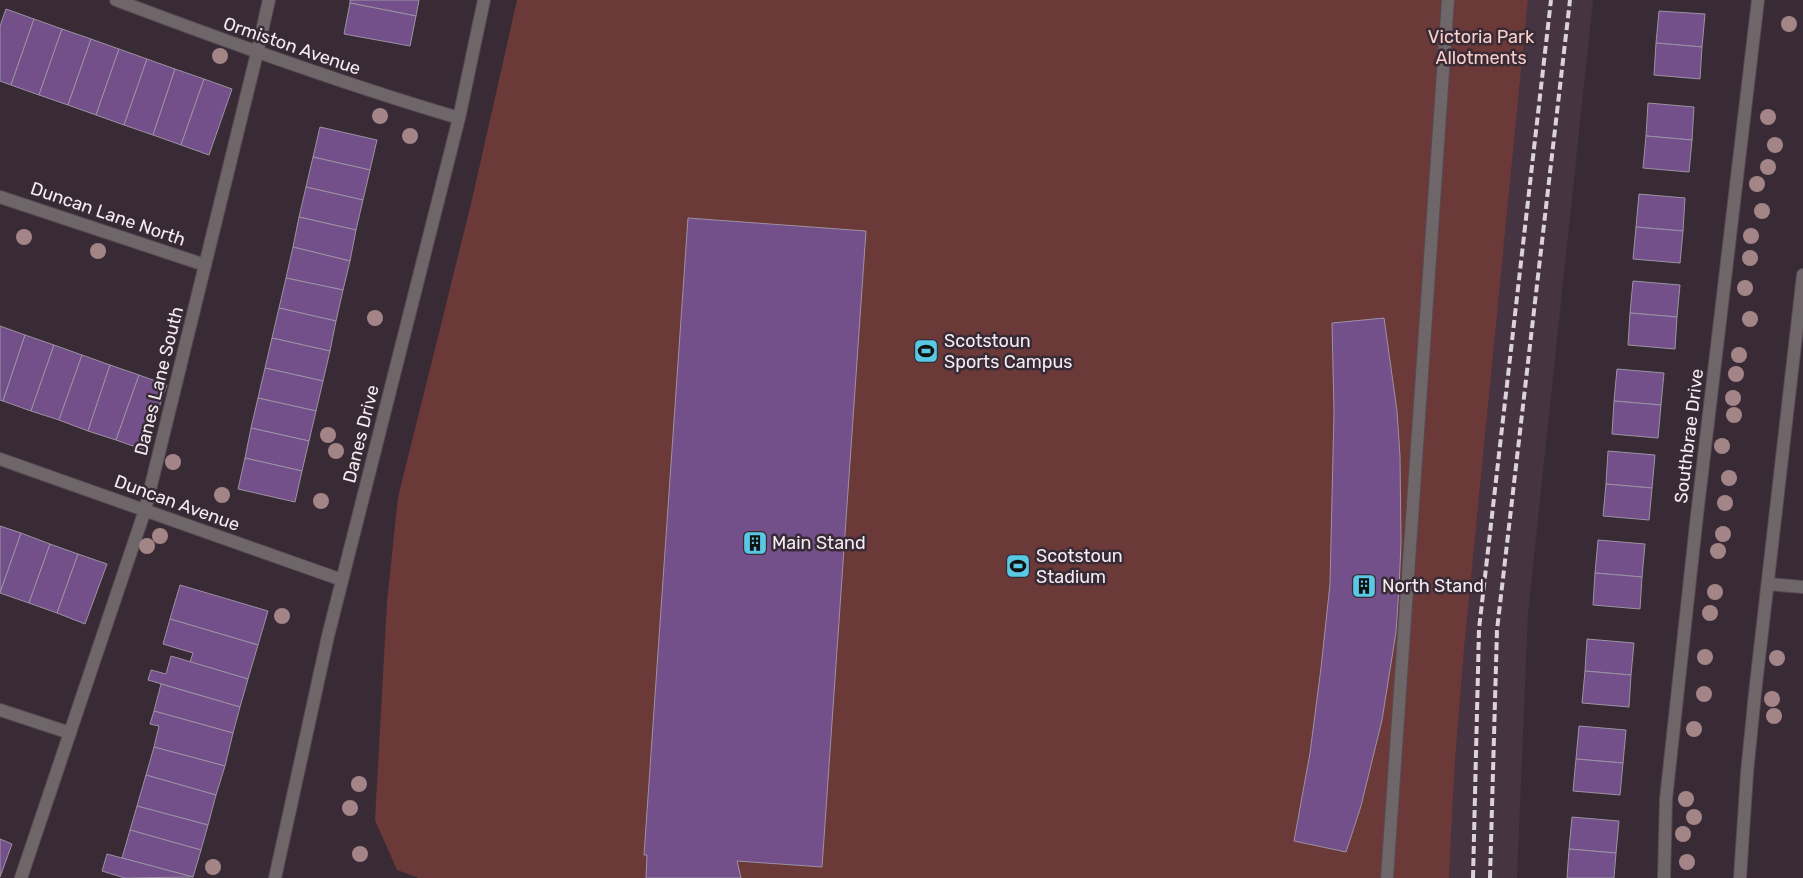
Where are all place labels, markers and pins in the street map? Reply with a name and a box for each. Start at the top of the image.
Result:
place label: Scotstoun Sports Campus [944,330,1072,373]
sports icon: Scotstoun Sports Campus [913,338,939,364]
building icon: Main Stand [742,530,768,556]
place label: Main Stand [772,532,866,554]
place label: Scotstoun Stadium [1036,545,1123,588]
sports icon: Scotstoun Stadium [1005,553,1031,579]
building icon: North Stand [1351,573,1377,599]
place label: North Stand [1382,575,1484,597]

